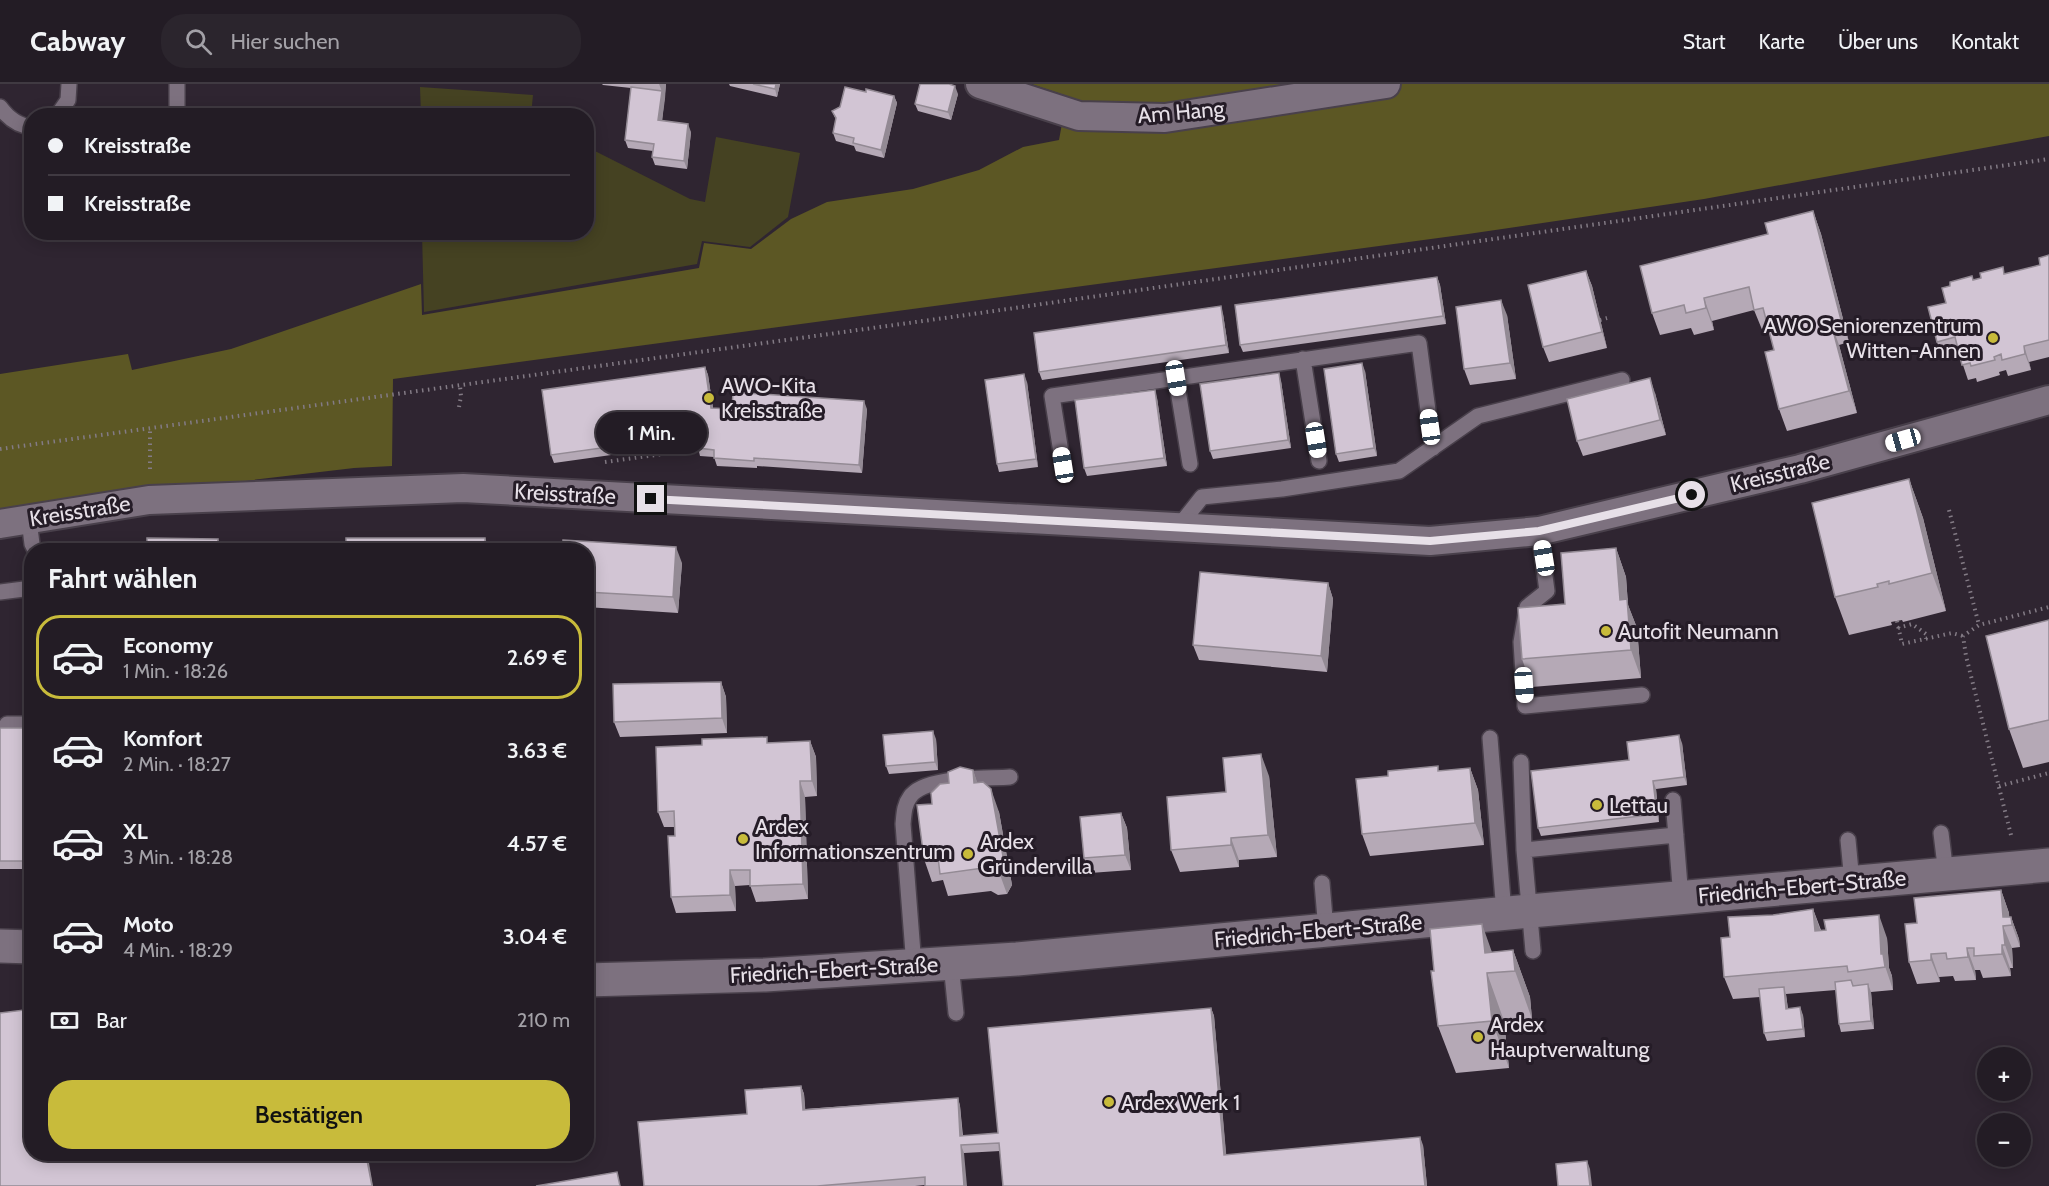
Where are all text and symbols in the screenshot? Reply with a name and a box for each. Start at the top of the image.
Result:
search box [161,14,581,68]
text: Cabway [30,24,125,58]
icon: search [182,25,215,58]
text: Hier suchen [230,28,340,55]
text: Start [1683,29,1726,54]
text: Karte [1759,29,1805,54]
text: Über uns [1838,29,1918,54]
text: Kontakt [1951,29,2019,54]
street label: Am Hang [1137,95,1227,129]
text: Kreisstraße [84,132,191,159]
text: Kreisstraße [84,190,191,217]
place label: AWO Seniorenzentrum Witten-Annen [1764,312,1981,364]
marker: AWO Seniorenzentrum Witten-Annen [1986,331,2000,345]
car [1164,359,1188,397]
place label: AWO-Kita Kreisstraße [721,372,823,424]
marker: AWO-Kita Kreisstraße [702,391,716,405]
car [1419,408,1441,446]
callout: 1 Min. [596,412,706,454]
text: 1 Min. [628,421,675,445]
car [1304,421,1328,459]
car [1883,426,1923,454]
car [1051,446,1075,484]
street label: Kreisstraße [1727,448,1833,498]
street label: Kreisstraße [513,478,617,510]
route start [1678,481,1705,508]
route end [637,485,664,512]
street label: Kreisstraße [28,490,132,532]
car [1532,539,1556,577]
text: Fahrt wählen [48,562,197,595]
place label: Autofit Neumann [1618,618,1779,645]
marker: Autofit Neumann [1599,624,1613,638]
icon: car [51,630,105,684]
text: Economy [123,632,213,659]
text: 2.69 € [507,644,567,671]
text: 1 Min. · 18:26 [123,659,228,683]
car [1514,666,1534,704]
icon: car [51,723,105,777]
text: Komfort [123,725,202,752]
text: 3.63 € [507,737,567,764]
text: 2 Min. · 18:27 [123,752,231,776]
place label: Lettau [1609,792,1668,819]
marker: Lettau [1590,798,1604,812]
place label: Ardex Informationszentrum [755,813,953,865]
icon: car [51,816,105,870]
text: XL [123,818,148,845]
place label: Ardex Gründervilla [980,828,1093,880]
text: 4.57 € [507,830,567,857]
marker: Ardex Informationszentrum [736,832,750,846]
text: 3 Min. · 18:28 [123,845,233,869]
marker: Ardex Gründervilla [961,847,975,861]
street label: Friedrich-Ebert-Straße [1697,864,1907,910]
street label: Friedrich-Ebert-Straße [1213,908,1423,954]
icon: car [51,909,105,963]
text: Moto [123,911,174,938]
text: 3.04 € [503,923,567,950]
text: 4 Min. · 18:29 [123,938,233,962]
street label: Friedrich-Ebert-Straße [729,951,939,989]
icon: cash [48,1004,81,1037]
text: Bar [96,1007,127,1034]
text: 210 m [517,1008,570,1032]
place label: Ardex Hauptverwaltung [1490,1011,1650,1063]
marker: Ardex Hauptverwaltung [1471,1030,1485,1044]
map controls [1977,1047,2031,1167]
button: + [1977,1047,2031,1101]
button: Bestätigen [48,1080,570,1149]
place label: Ardex Werk 1 [1121,1089,1240,1116]
marker: Ardex Werk 1 [1102,1095,1116,1109]
button: − [1977,1113,2031,1167]

